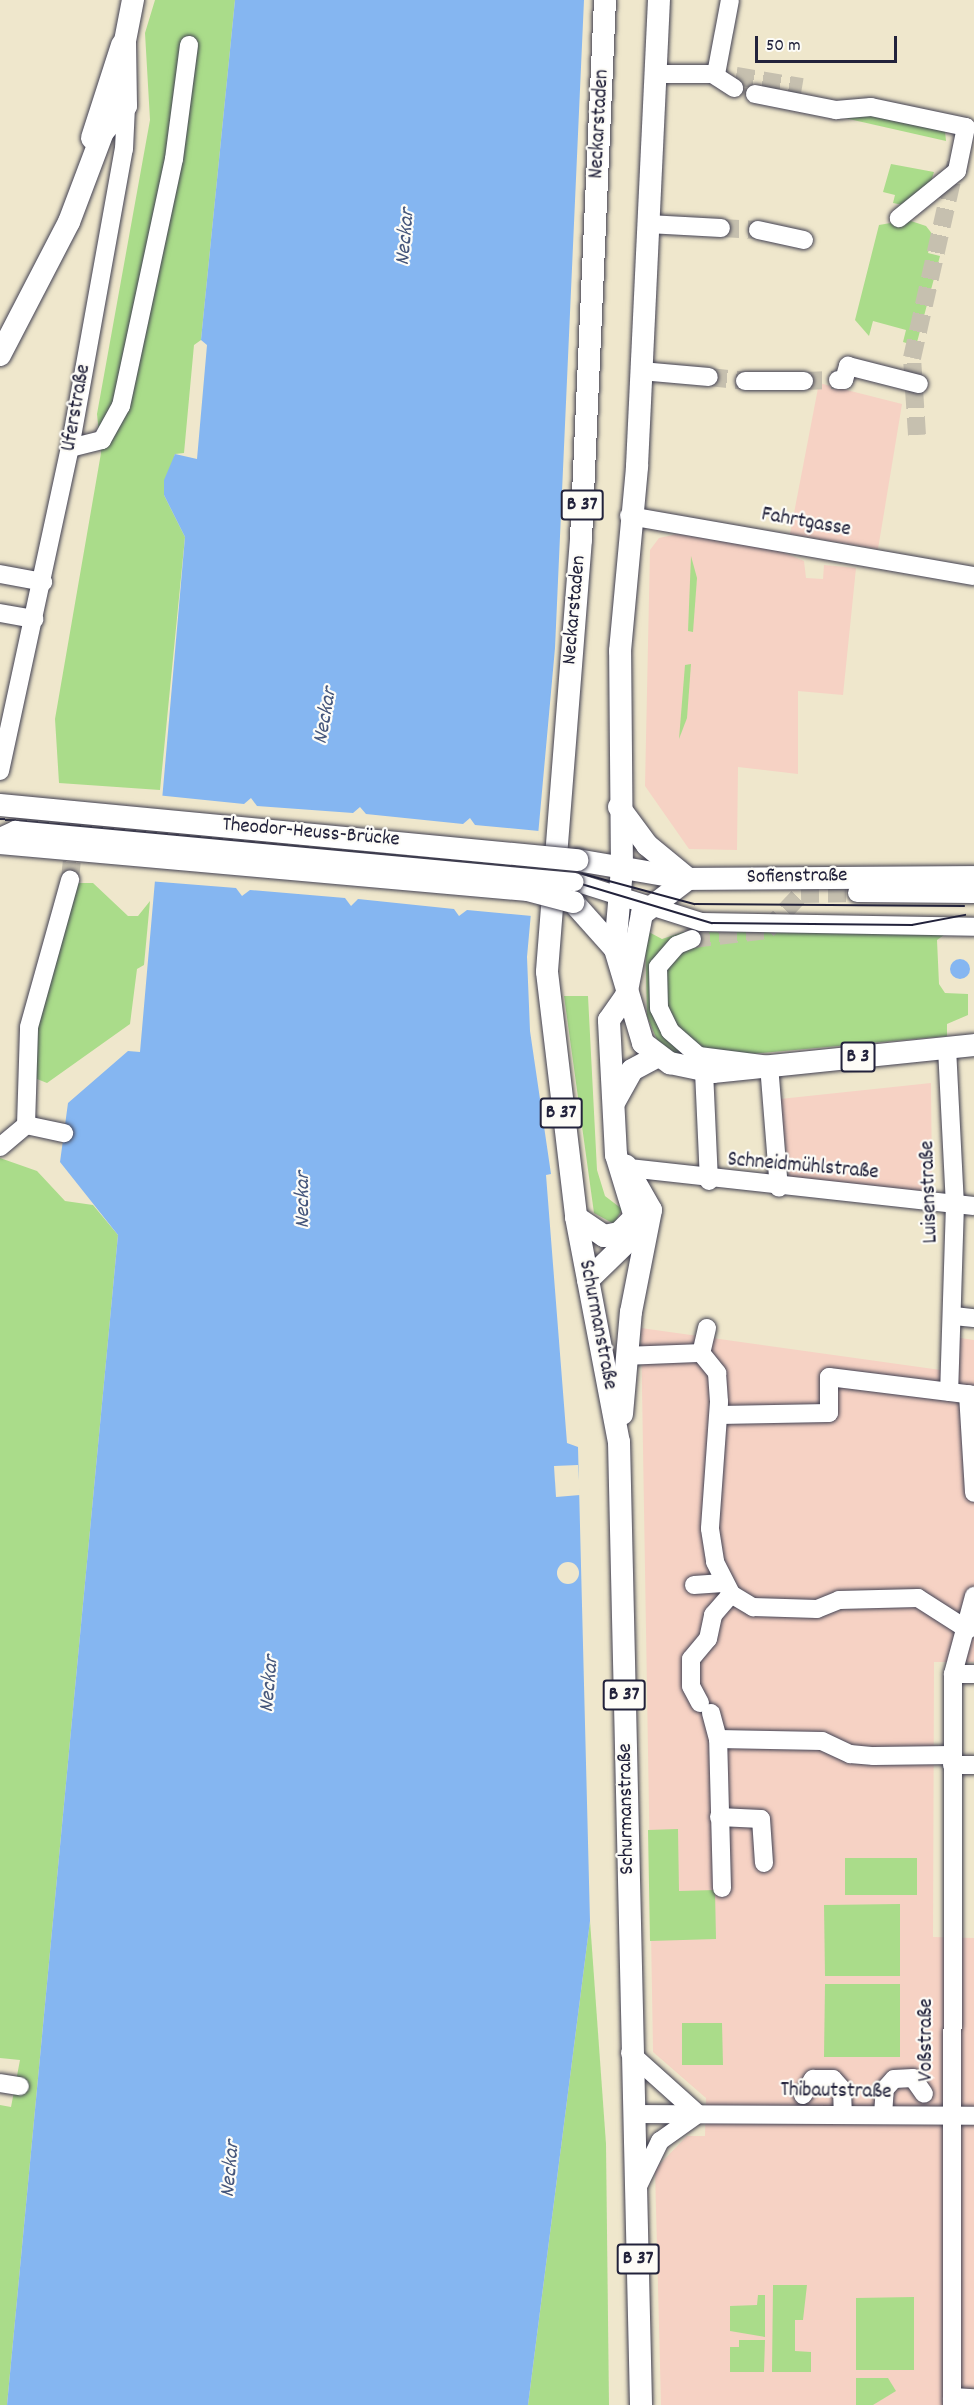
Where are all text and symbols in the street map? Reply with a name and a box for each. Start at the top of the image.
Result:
scale bar [758,24,900,62]
text: 50 m [766,34,801,59]
street label: Neckarstaden [585,69,615,179]
water label: Neckar [390,208,422,266]
street label: Uferstraße [57,362,97,454]
road number: B 37 [560,488,604,522]
street label: Fahrtgasse [759,503,853,543]
street label: Neckarstaden [558,554,592,666]
water label: Neckar [308,686,344,746]
street label: Theodor-Heuss-Brücke [221,813,401,853]
street label: Sofienstraße [746,864,848,890]
road number: B 3 [840,1040,876,1074]
road number: B 37 [538,1096,584,1130]
street label: Luisenstraße [916,1140,944,1244]
street label: Schneidmühlstraße [726,1148,880,1186]
water label: Neckar [291,1172,317,1228]
street label: Schurmanstraße [572,1258,622,1392]
water label: Neckar [254,1655,286,1713]
road number: B 37 [602,1678,646,1712]
street label: Schurmanstraße [613,1743,641,1875]
street label: Voßstraße [914,1999,940,2081]
street label: Thibautstraße [780,2078,892,2106]
water label: Neckar [215,2140,247,2198]
road number: B 37 [616,2242,660,2276]

